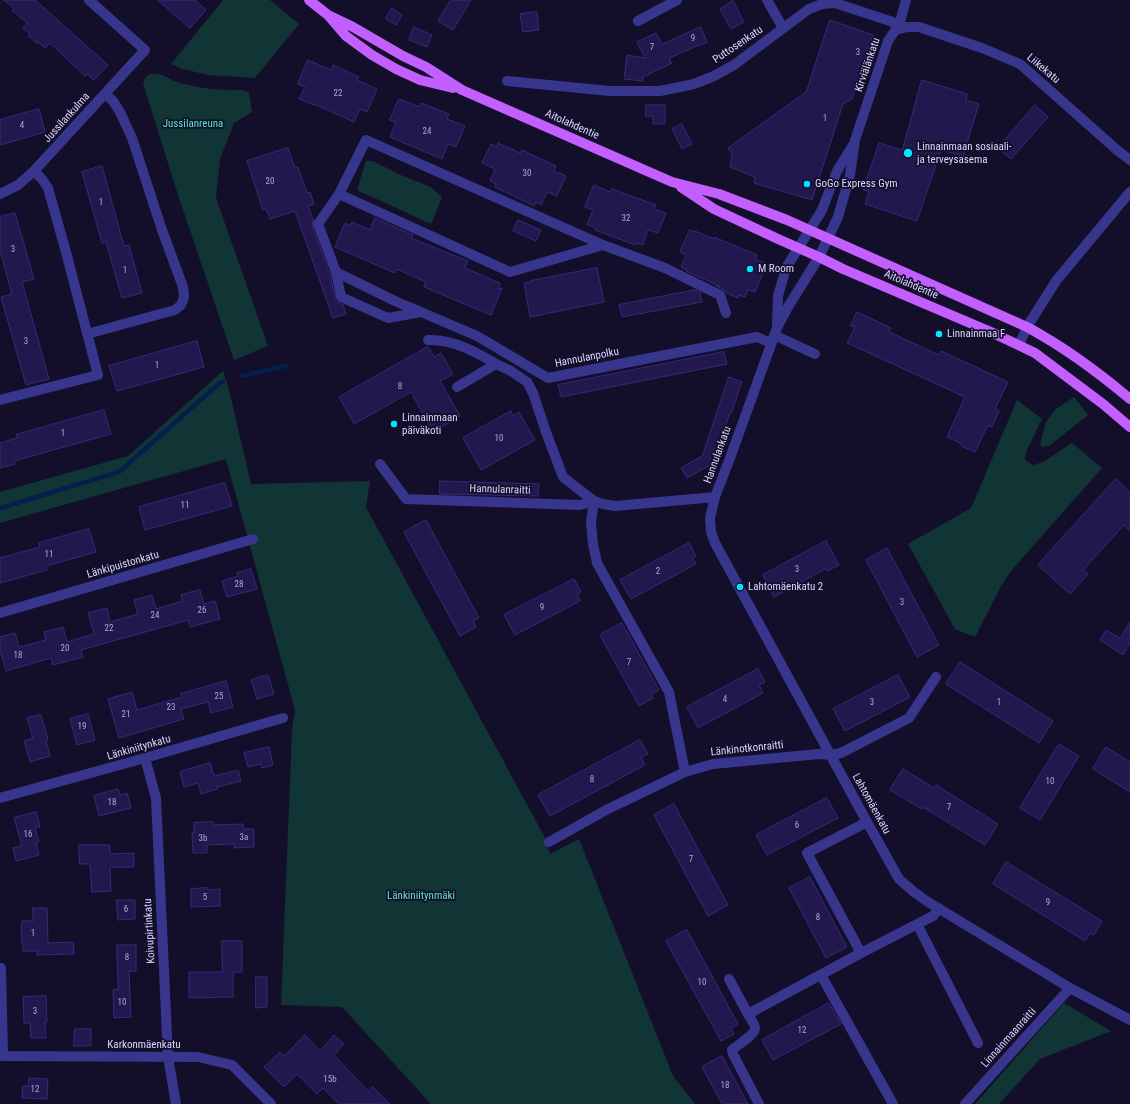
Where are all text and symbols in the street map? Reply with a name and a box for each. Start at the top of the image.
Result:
street label: Puttosenkatu [710,23,766,67]
house number: 9 [691,34,695,44]
street label: Kirviälänkatu [853,36,883,94]
house number: 7 [650,43,654,53]
house number: 3 [856,48,860,58]
street label: Liikekatu [1024,51,1062,87]
house number: 22 [334,89,342,99]
street label: Jussilankulma [41,90,93,146]
street label: Aitolahdentie [543,107,601,143]
house number: 1 [823,114,827,124]
park label: Jussilanreuna [163,117,223,131]
house number: 4 [20,121,24,131]
house number: 24 [423,127,431,137]
place label: Linnainmaan sosiaali- ja terveysasema [917,140,1012,166]
marker: Linnainmaan sosiaali- ja terveysasema [902,147,914,159]
house number: 30 [523,169,531,179]
house number: 20 [266,177,274,187]
place label: GoGo Express Gym [815,177,898,191]
marker: GoGo Express Gym [802,179,812,189]
house number: 1 [99,198,103,208]
house number: 32 [622,214,630,224]
house number: 3 [11,245,15,255]
place label: M Room [758,262,794,276]
marker: M Room [745,264,755,274]
house number: 1 [123,266,127,276]
street label: Aitolahdentie [882,268,940,302]
place label: Linnainmaa F [947,327,1005,341]
marker: Linnainmaa F [934,329,944,339]
house number: 3 [24,337,28,347]
street label: Hannulanpolku [554,345,620,371]
house number: 1 [155,361,159,371]
house number: 8 [398,382,402,392]
place label: Linnainmaan päiväkoti [402,411,458,437]
marker: Linnainmaan päiväkoti [389,419,399,429]
street label: Hannulankatu [702,425,734,485]
house number: 1 [61,429,65,439]
house number: 10 [495,434,503,444]
street label: Hannulanraitti [469,482,531,498]
house number: 11 [181,501,189,511]
street label: Länkipuistonkatu [85,548,161,582]
house number: 11 [45,550,53,560]
house number: 3 [795,565,799,575]
house number: 2 [656,567,660,577]
house number: 28 [235,580,243,590]
place label: Lahtomäenkatu 2 [748,580,823,594]
marker: Lahtomäenkatu 2 [735,582,745,592]
house number: 3 [900,598,904,608]
house number: 9 [540,603,544,613]
house number: 26 [198,606,206,616]
house number: 24 [151,611,159,621]
house number: 22 [105,624,113,634]
house number: 20 [61,644,69,654]
house number: 18 [14,651,22,661]
house number: 7 [627,658,631,668]
house number: 25 [215,692,223,702]
house number: 4 [723,695,727,705]
house number: 3 [870,698,874,708]
house number: 1 [997,698,1001,708]
house number: 23 [167,703,175,713]
house number: 21 [122,710,130,720]
house number: 19 [78,722,86,732]
street label: Länkiniitynkatu [106,733,172,763]
street label: Länkinotkonraitti [710,739,784,759]
street label: Lahtomäenkatu [849,771,893,837]
house number: 8 [590,775,594,785]
house number: 10 [1046,777,1054,787]
house number: 18 [108,798,116,808]
house number: 7 [947,803,951,813]
house number: 6 [795,821,799,831]
house number: 16 [24,830,32,840]
house number: 3a [240,833,248,843]
house number: 3b [199,834,207,844]
house number: 7 [689,855,693,865]
park label: Länkiniitynmäki [387,889,455,903]
house number: 5 [203,893,207,903]
street label: Koivupirtinkatu [142,898,158,964]
house number: 9 [1046,898,1050,908]
house number: 6 [124,905,128,915]
house number: 8 [816,913,820,923]
house number: 1 [31,929,35,939]
house number: 8 [125,953,129,963]
house number: 10 [698,978,706,988]
house number: 10 [118,998,126,1008]
street label: Linnainmaanraitti [979,1005,1039,1071]
house number: 3 [33,1007,37,1017]
house number: 12 [798,1026,806,1036]
street label: Karkonmäenkatu [107,1038,181,1052]
house number: 15b [323,1075,337,1085]
house number: 18 [721,1081,729,1091]
house number: 12 [31,1085,39,1095]

